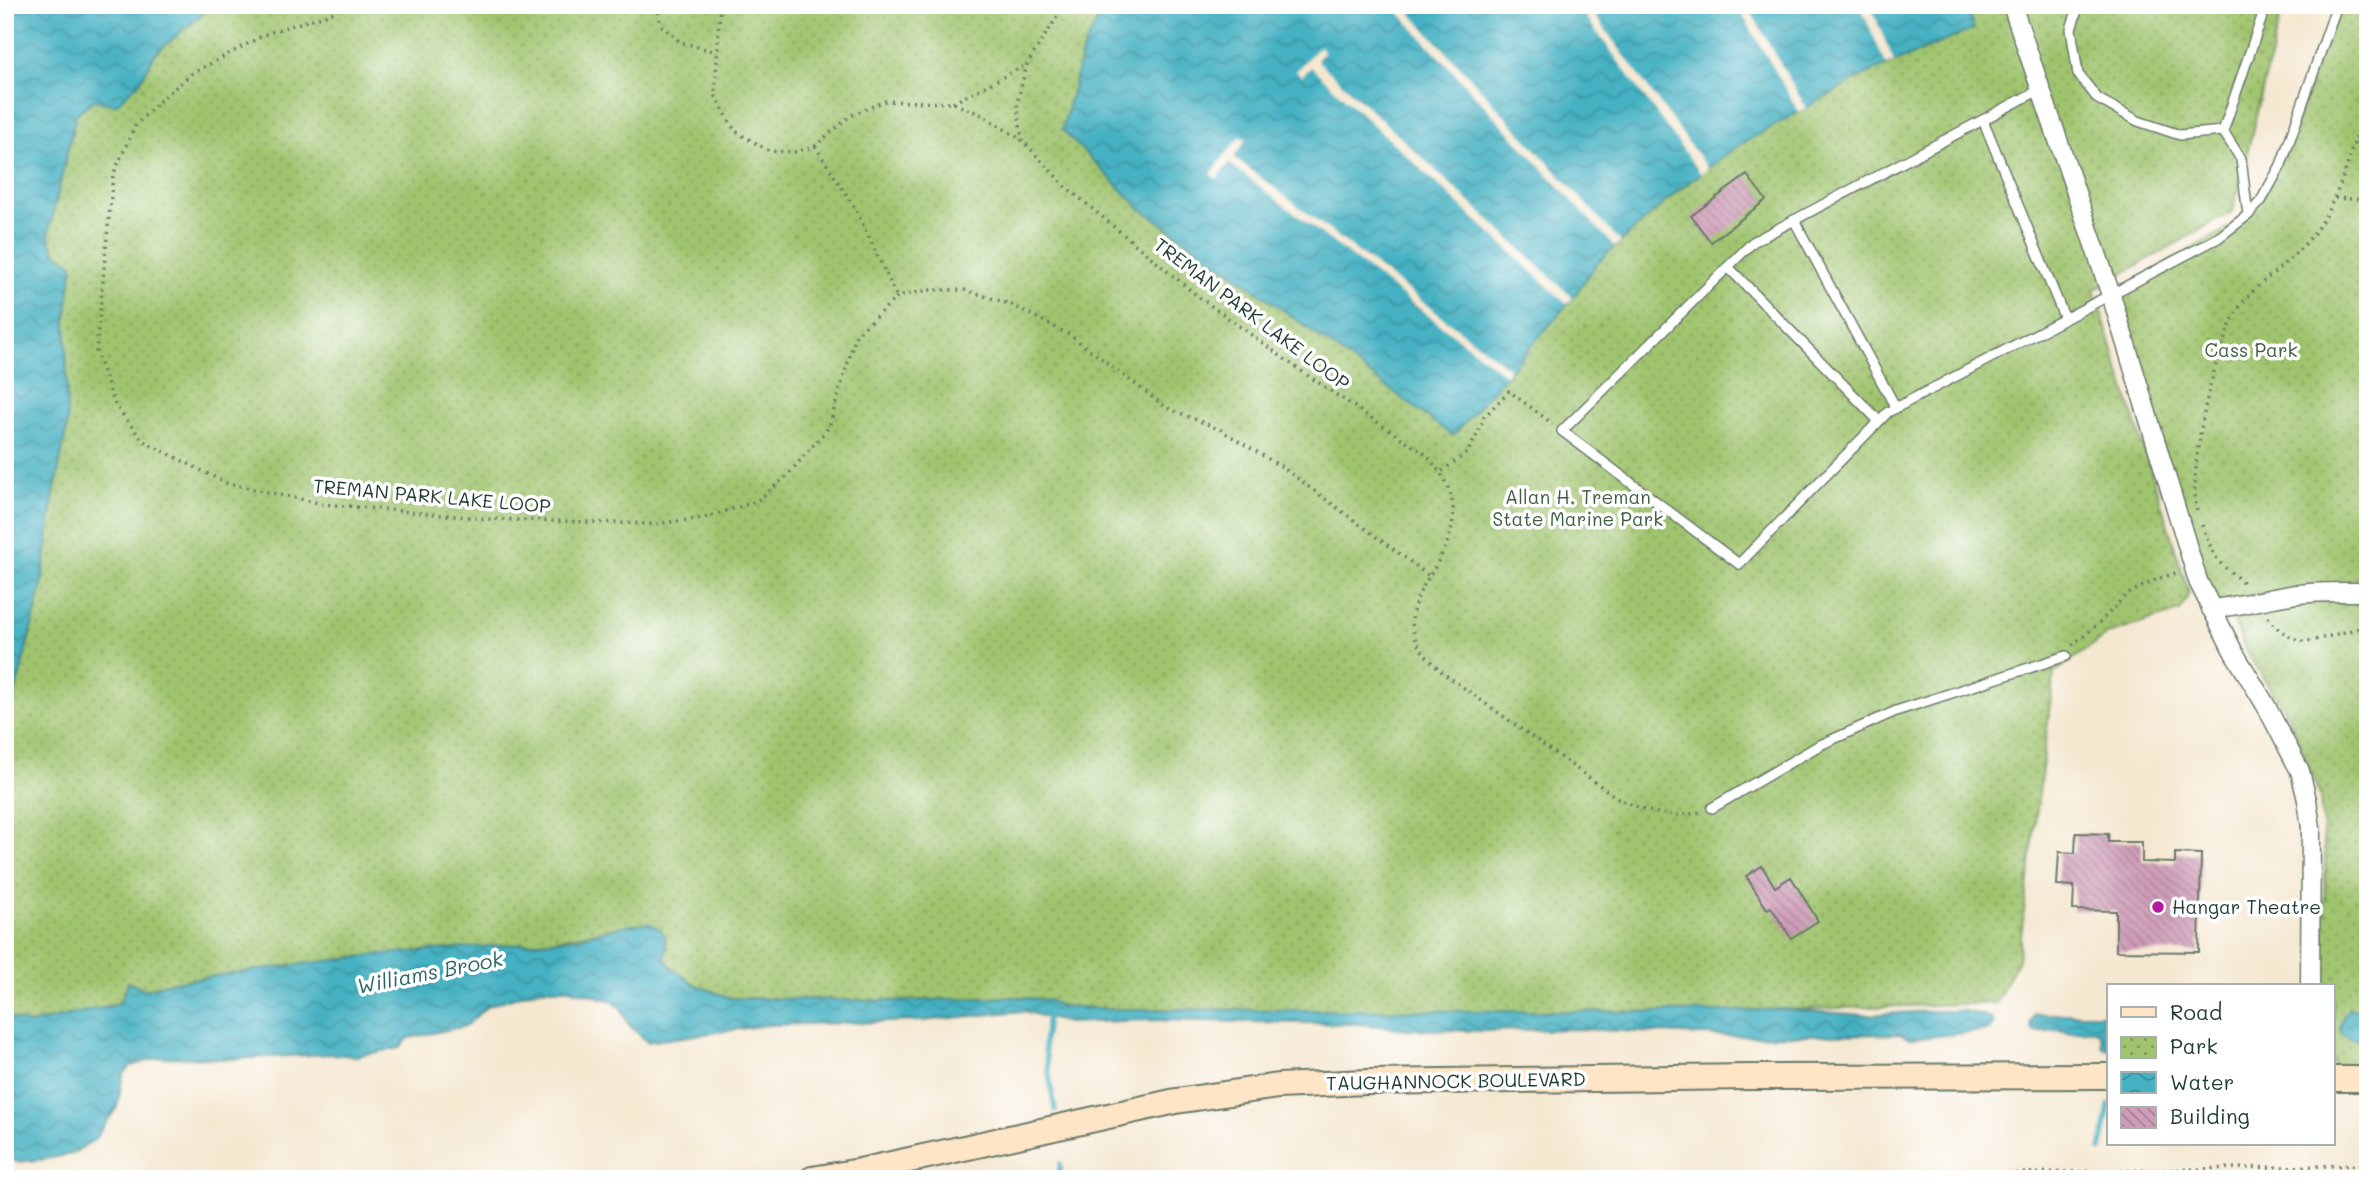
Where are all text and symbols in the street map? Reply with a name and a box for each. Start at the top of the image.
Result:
street label: TREMAN PARK LAKE LOOP [1150,232,1355,396]
park label: Cass Park [2204,337,2298,362]
street label: TREMAN PARK LAKE LOOP [312,473,552,518]
park label: Allan H. Treman State Marine Park [1493,484,1663,531]
place label: Hangar Theatre [2172,894,2321,919]
marker: Hangar Theatre [2150,899,2166,915]
water label: Williams Brook [354,944,506,999]
legend [2107,984,2334,1146]
text: Road [2170,998,2222,1025]
text: Park [2170,1032,2218,1059]
street label: TAUGHANNOCK BOULEVARD [1326,1066,1586,1095]
text: Water [2170,1068,2234,1095]
text: Building [2170,1102,2250,1129]

